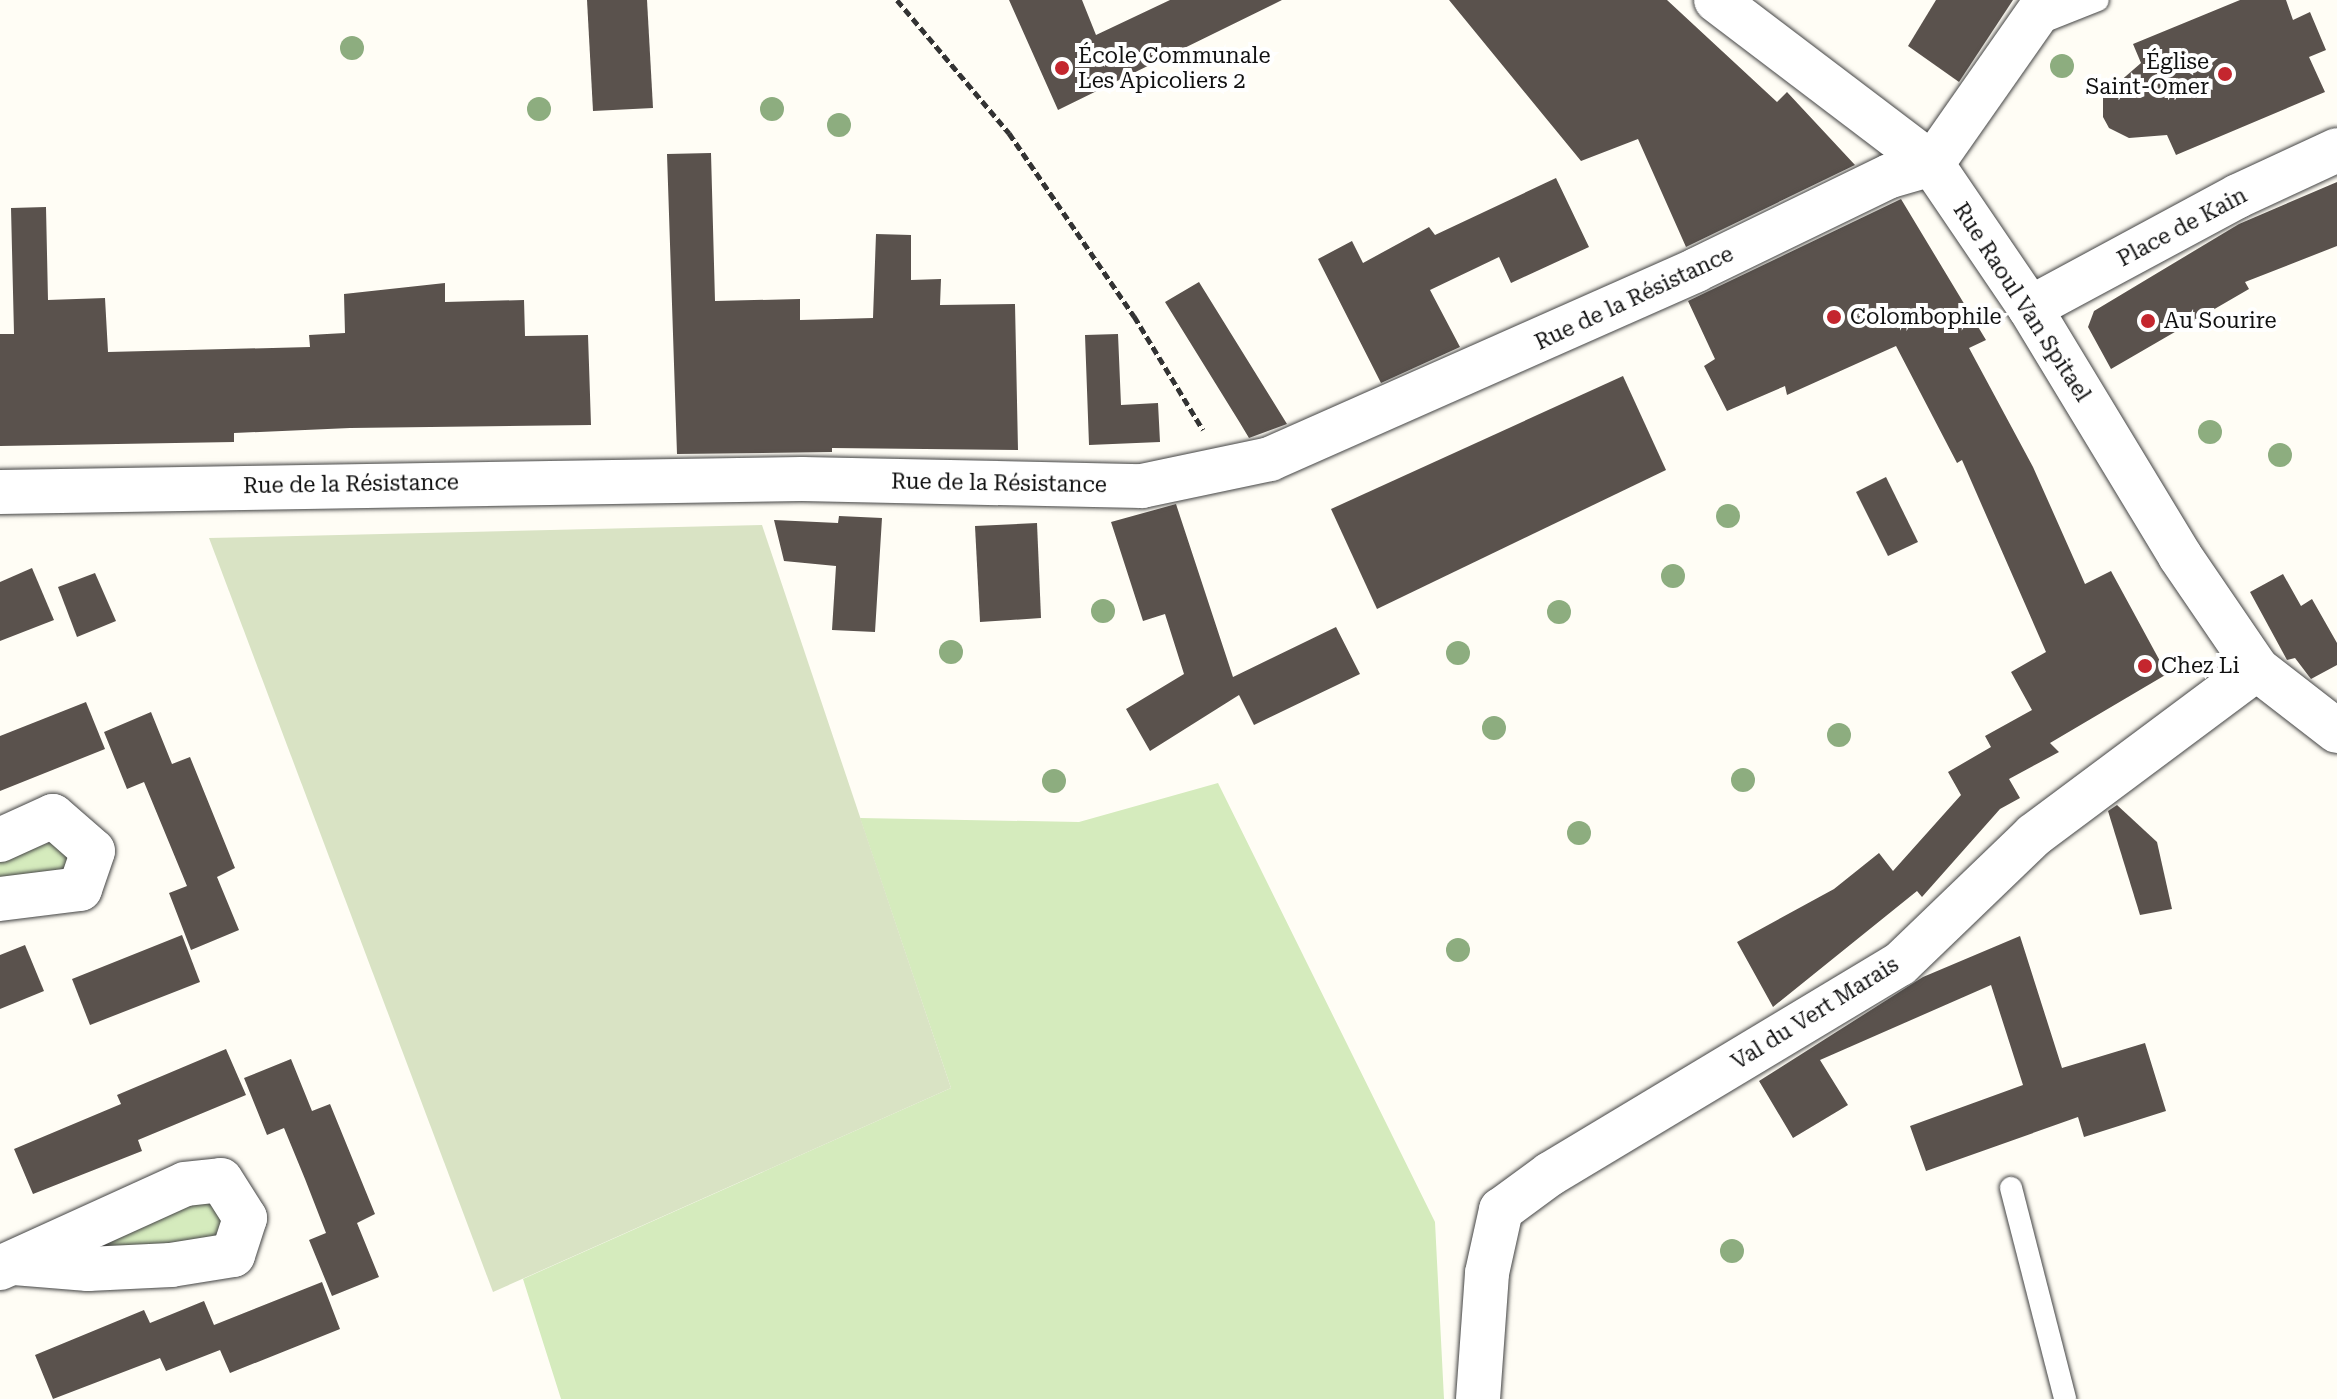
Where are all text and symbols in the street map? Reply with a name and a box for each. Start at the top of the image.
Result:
place label: École Communale Les Apicoliers 2 [1078,42,1270,94]
place label: Église Saint-Omer [2085,48,2209,100]
marker: École Communale Les Apicoliers 2 [1053,59,1071,77]
marker: Église Saint-Omer [2216,65,2234,83]
street label: Place de Kain [2113,182,2251,272]
street label: Rue Raoul Van Spitael [1948,198,2096,406]
street label: Rue de la Résistance [1531,240,1737,356]
place label: Colombophile [1850,304,2002,330]
marker: Colombophile [1825,308,1843,326]
place label: Au Sourire [2164,308,2277,334]
marker: Au Sourire [2139,312,2157,330]
street label: Rue de la Résistance [891,468,1107,498]
street label: Rue de la Résistance [243,469,459,499]
place label: Chez Li [2161,653,2239,679]
marker: Chez Li [2136,657,2154,675]
street label: Val du Vert Marais [1727,951,1903,1075]

